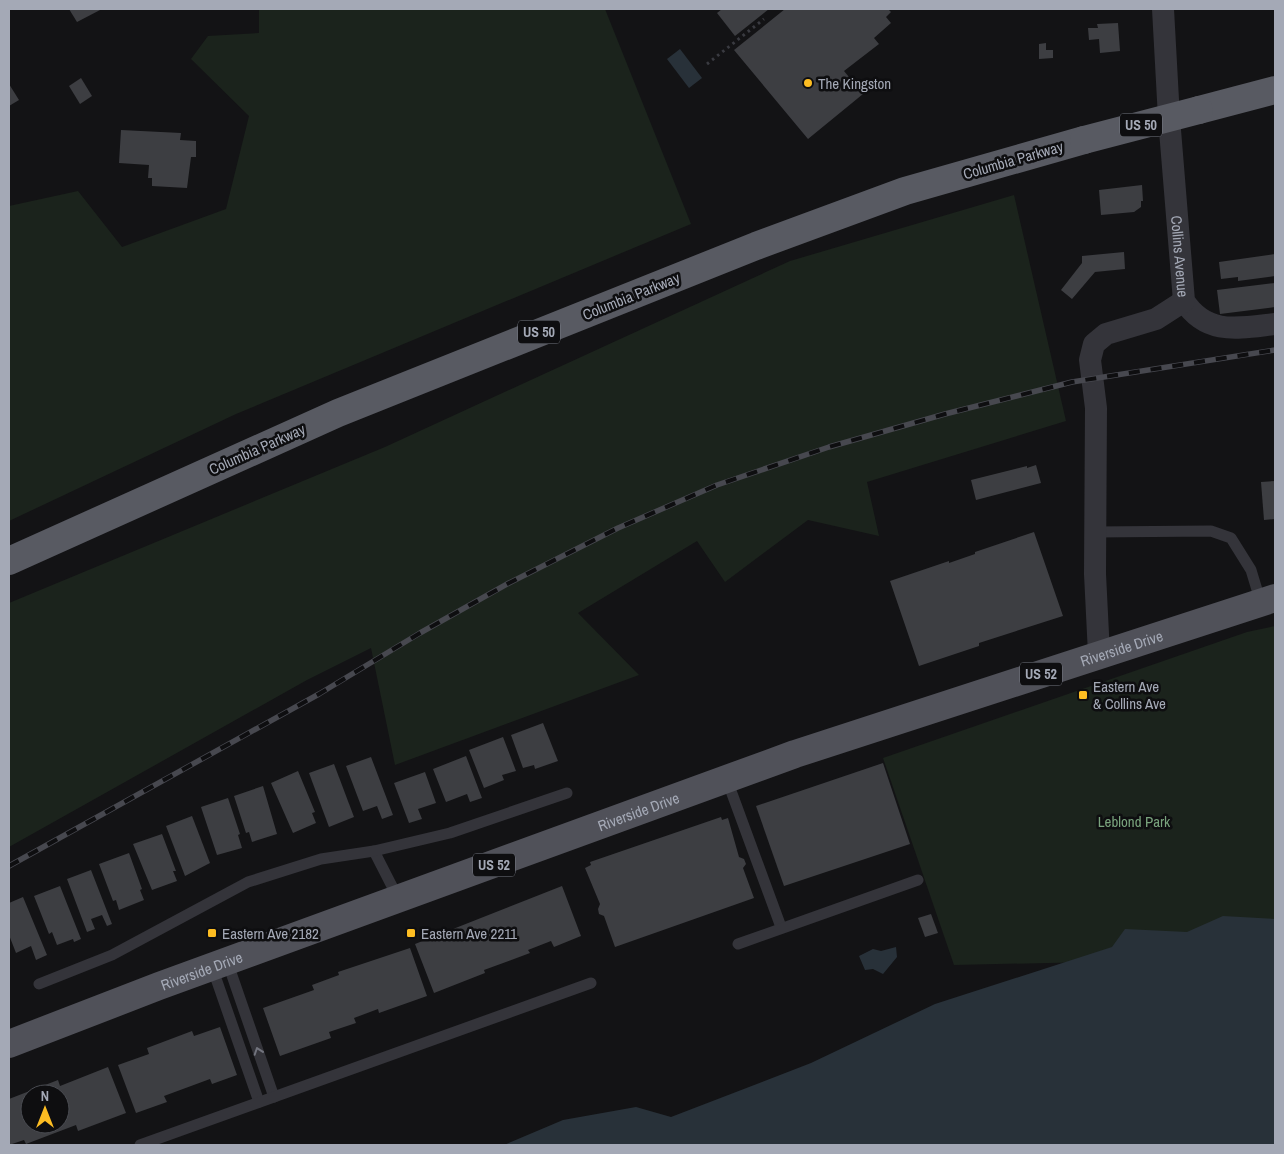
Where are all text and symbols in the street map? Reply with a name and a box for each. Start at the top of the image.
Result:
place label: The Kingston [818,73,891,94]
marker: The Kingston [802,77,814,89]
road number: US 50 [1120,114,1162,136]
street label: Columbia Parkway [960,135,1066,184]
street label: Collins Avenue [1167,215,1194,298]
street label: Columbia Parkway [579,267,684,325]
road number: US 50 [518,321,560,344]
street label: Columbia Parkway [206,418,309,480]
street label: Riverside Drive [1077,625,1165,671]
road number: US 52 [1020,662,1062,686]
place label: Eastern Ave & Collins Ave [1093,676,1166,714]
marker: Eastern Ave & Collins Ave [1077,689,1089,701]
street label: Riverside Drive [595,787,682,836]
park label: Leblond Park [1098,811,1171,832]
road number: US 52 [473,854,515,876]
place label: Eastern Ave 2182 [222,923,319,944]
place label: Eastern Ave 2211 [421,923,517,944]
marker: Eastern Ave 2182 [206,927,218,939]
marker: Eastern Ave 2211 [405,927,417,939]
street label: Riverside Drive [158,946,245,995]
one-way arrow [254,1047,264,1056]
north arrow [20,1084,70,1134]
text: N [41,1087,49,1105]

